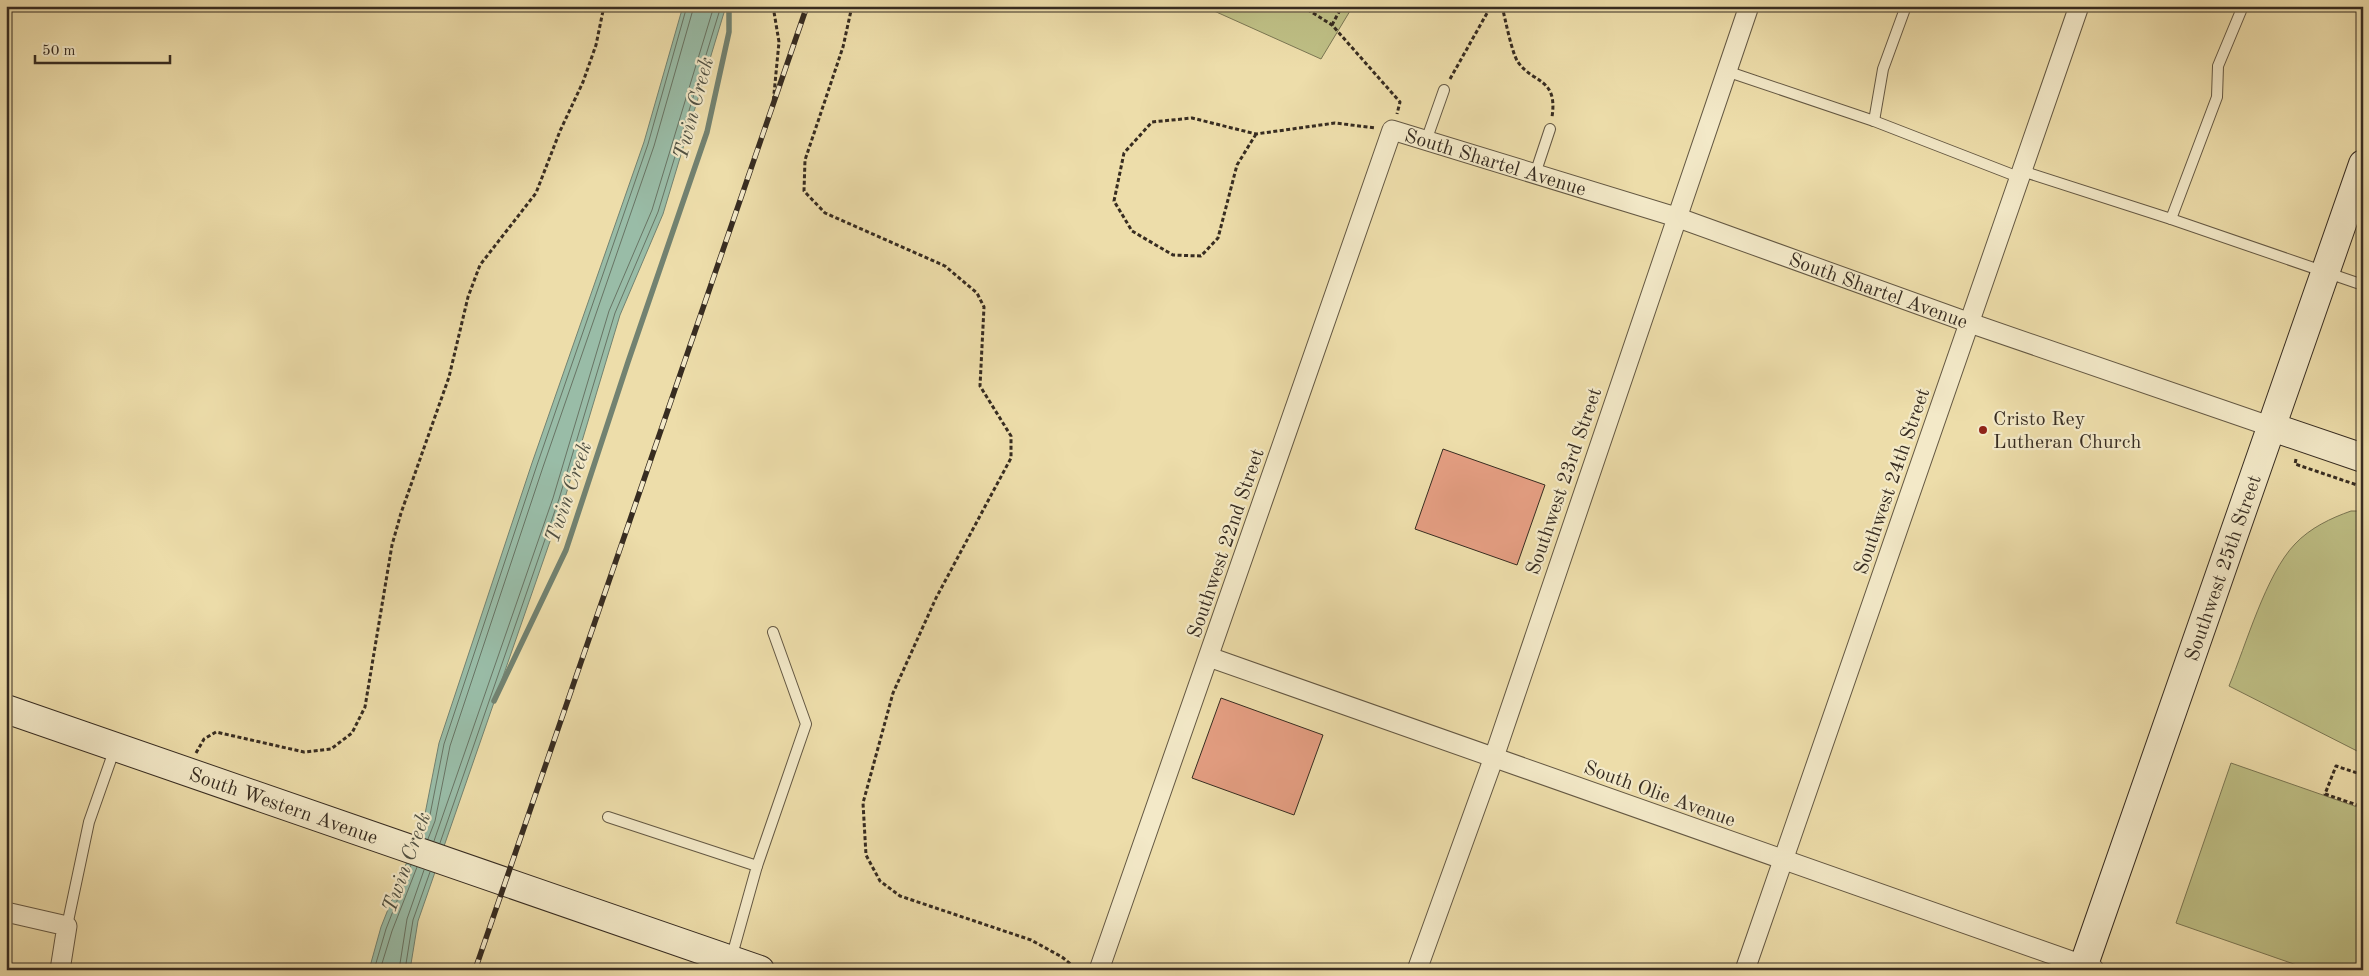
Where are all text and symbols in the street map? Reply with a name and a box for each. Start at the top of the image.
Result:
scale bar [35,32,170,64]
text: 50 m [42,44,76,59]
water label: Twin Creek [671,55,718,162]
street label: South Shartel Avenue [1402,126,1588,201]
street label: South Shartel Avenue [1786,251,1970,333]
street label: Southwest 23rd Street [1523,386,1606,578]
street label: Southwest 24th Street [1852,386,1934,577]
place label: Cristo Rey Lutheran Church [1993,410,2142,453]
marker: Cristo Rey Lutheran Church [1977,424,1989,436]
water label: Twin Creek [542,439,596,546]
street label: Southwest 22nd Street [1185,446,1269,641]
street label: Southwest 25th Street [2182,473,2266,664]
street label: South Olie Avenue [1581,758,1738,832]
street label: South Western Avenue [186,765,380,849]
water label: Twin Creek [380,810,435,915]

